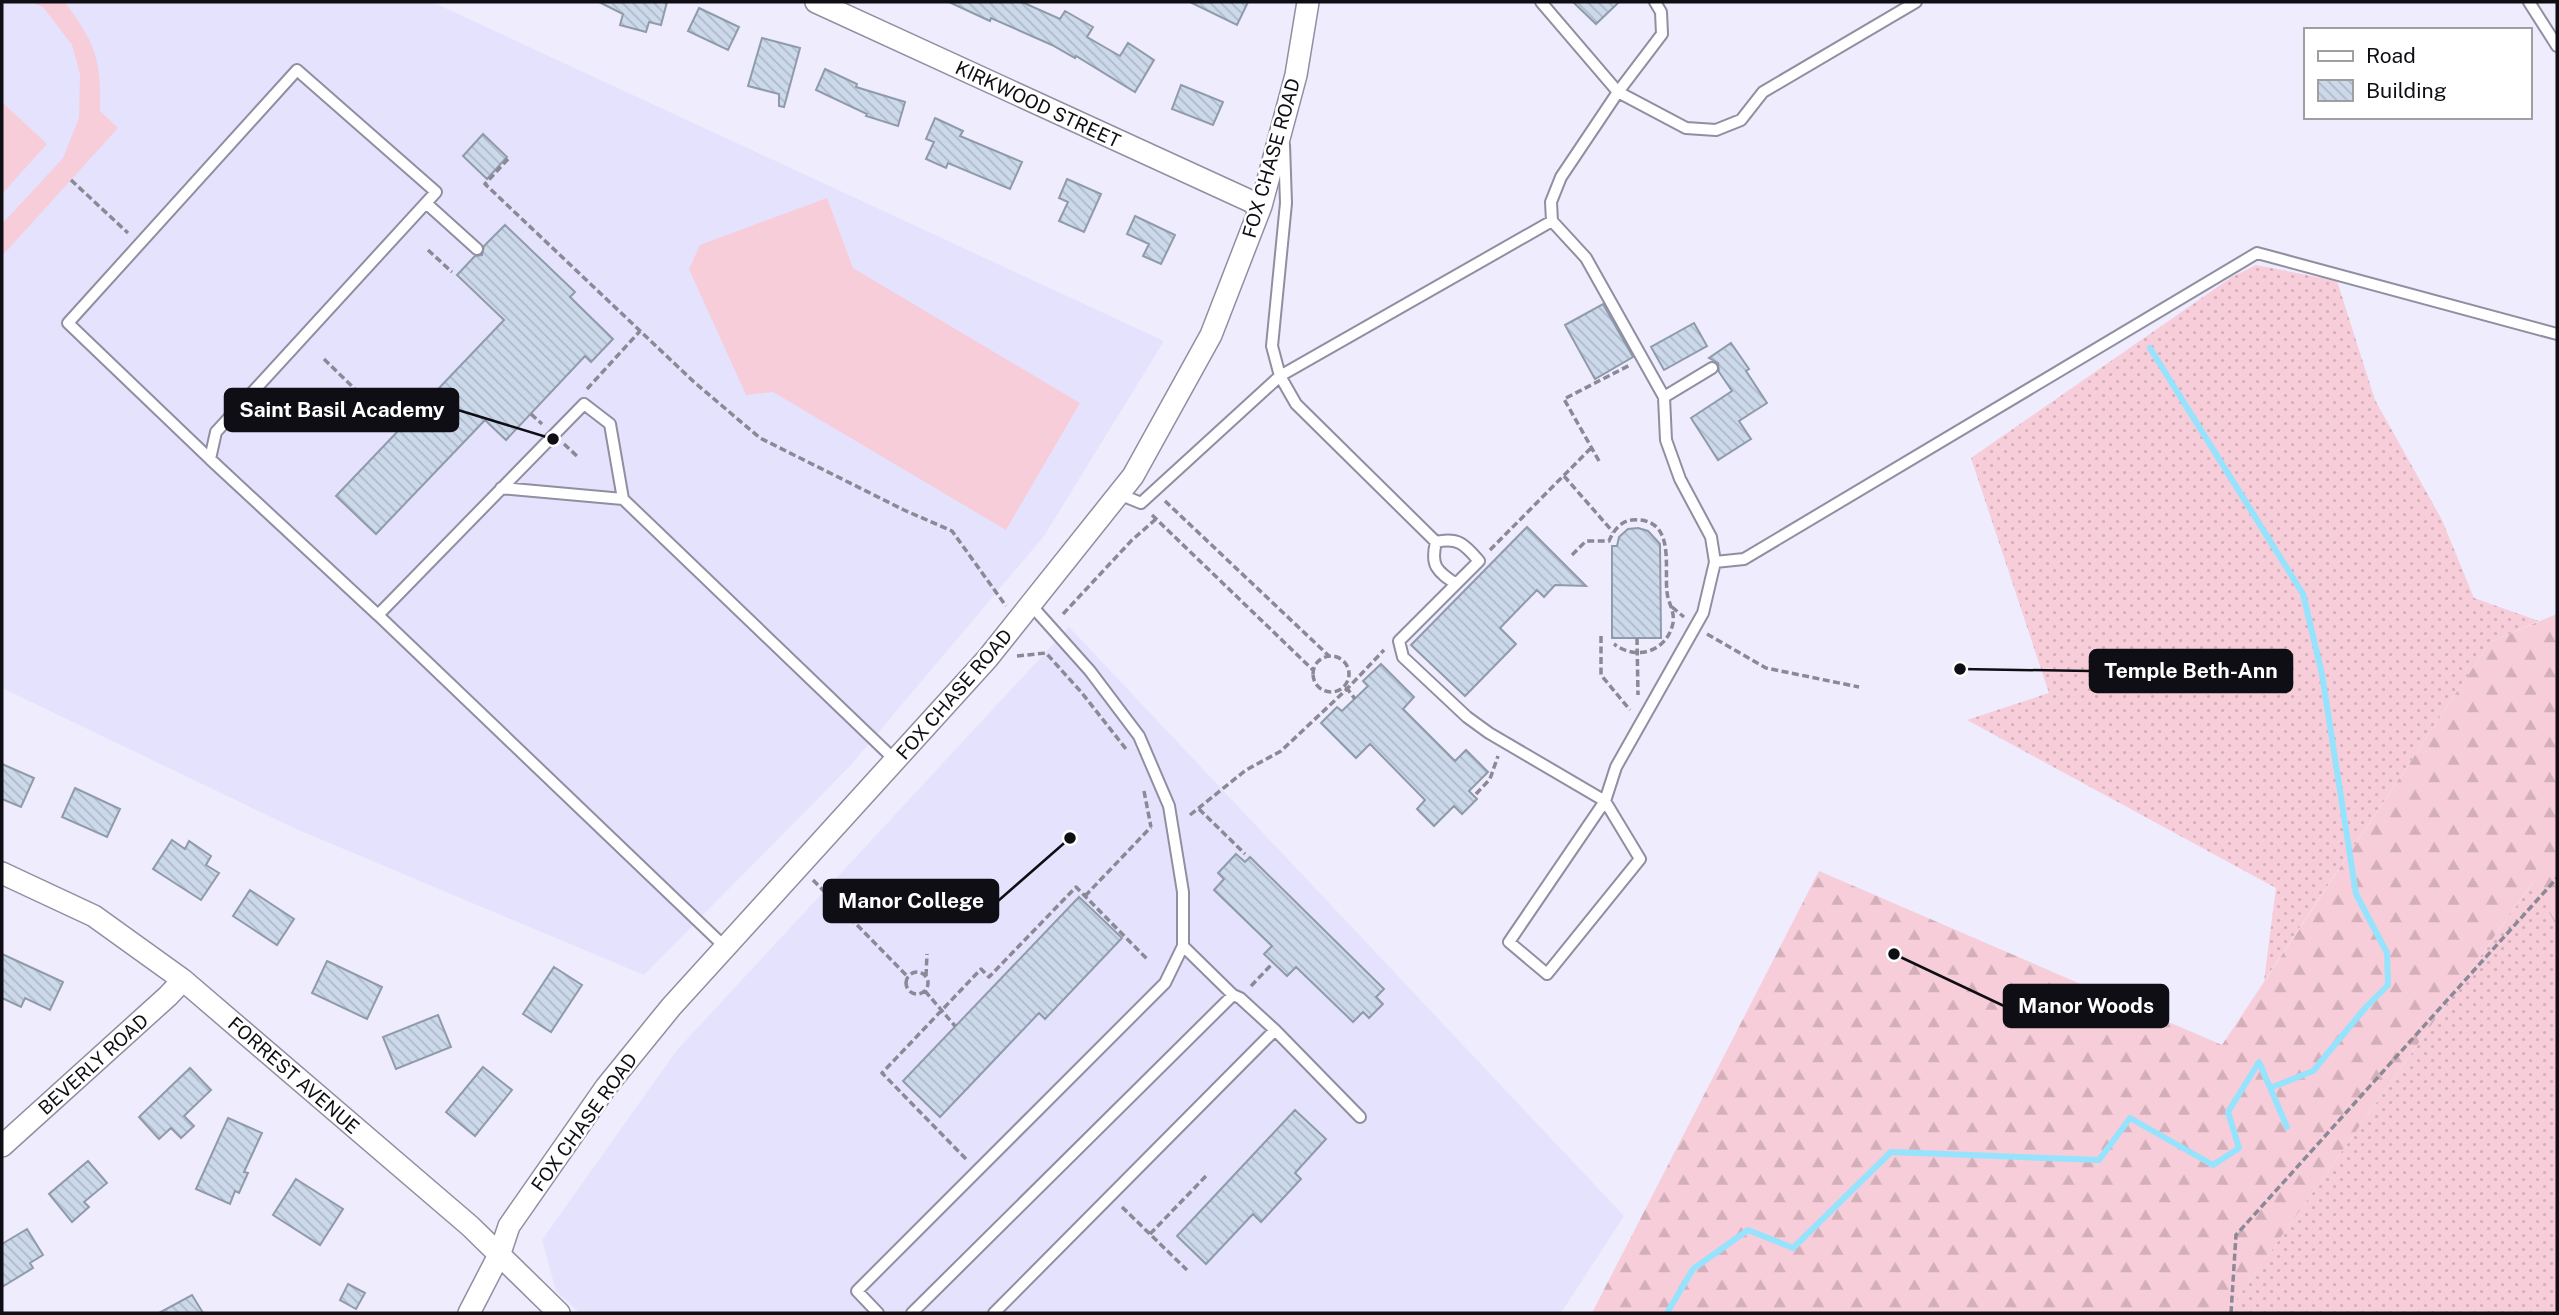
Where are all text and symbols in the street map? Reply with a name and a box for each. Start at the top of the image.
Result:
legend [2304,28,2531,119]
text: Road [2366,43,2416,68]
street label: KIRKWOOD STREET [952,56,1124,152]
street label: FOX CHASE ROAD [1238,76,1304,240]
text: Building [2366,78,2447,103]
callout: Saint Basil Academy [225,389,458,431]
text: Saint Basil Academy [239,397,445,422]
street label: FOX CHASE ROAD [891,624,1017,764]
callout: Temple Beth-Ann [2090,650,2292,692]
text: Temple Beth-Ann [2104,658,2278,683]
callout: Manor College [824,880,998,922]
text: Manor College [838,888,984,913]
callout: Manor Woods [2004,985,2168,1027]
text: Manor Woods [2018,993,2154,1018]
street label: BEVERLY ROAD [34,1009,152,1119]
street label: FORREST AVENUE [224,1012,364,1138]
street label: FOX CHASE ROAD [527,1049,641,1195]

